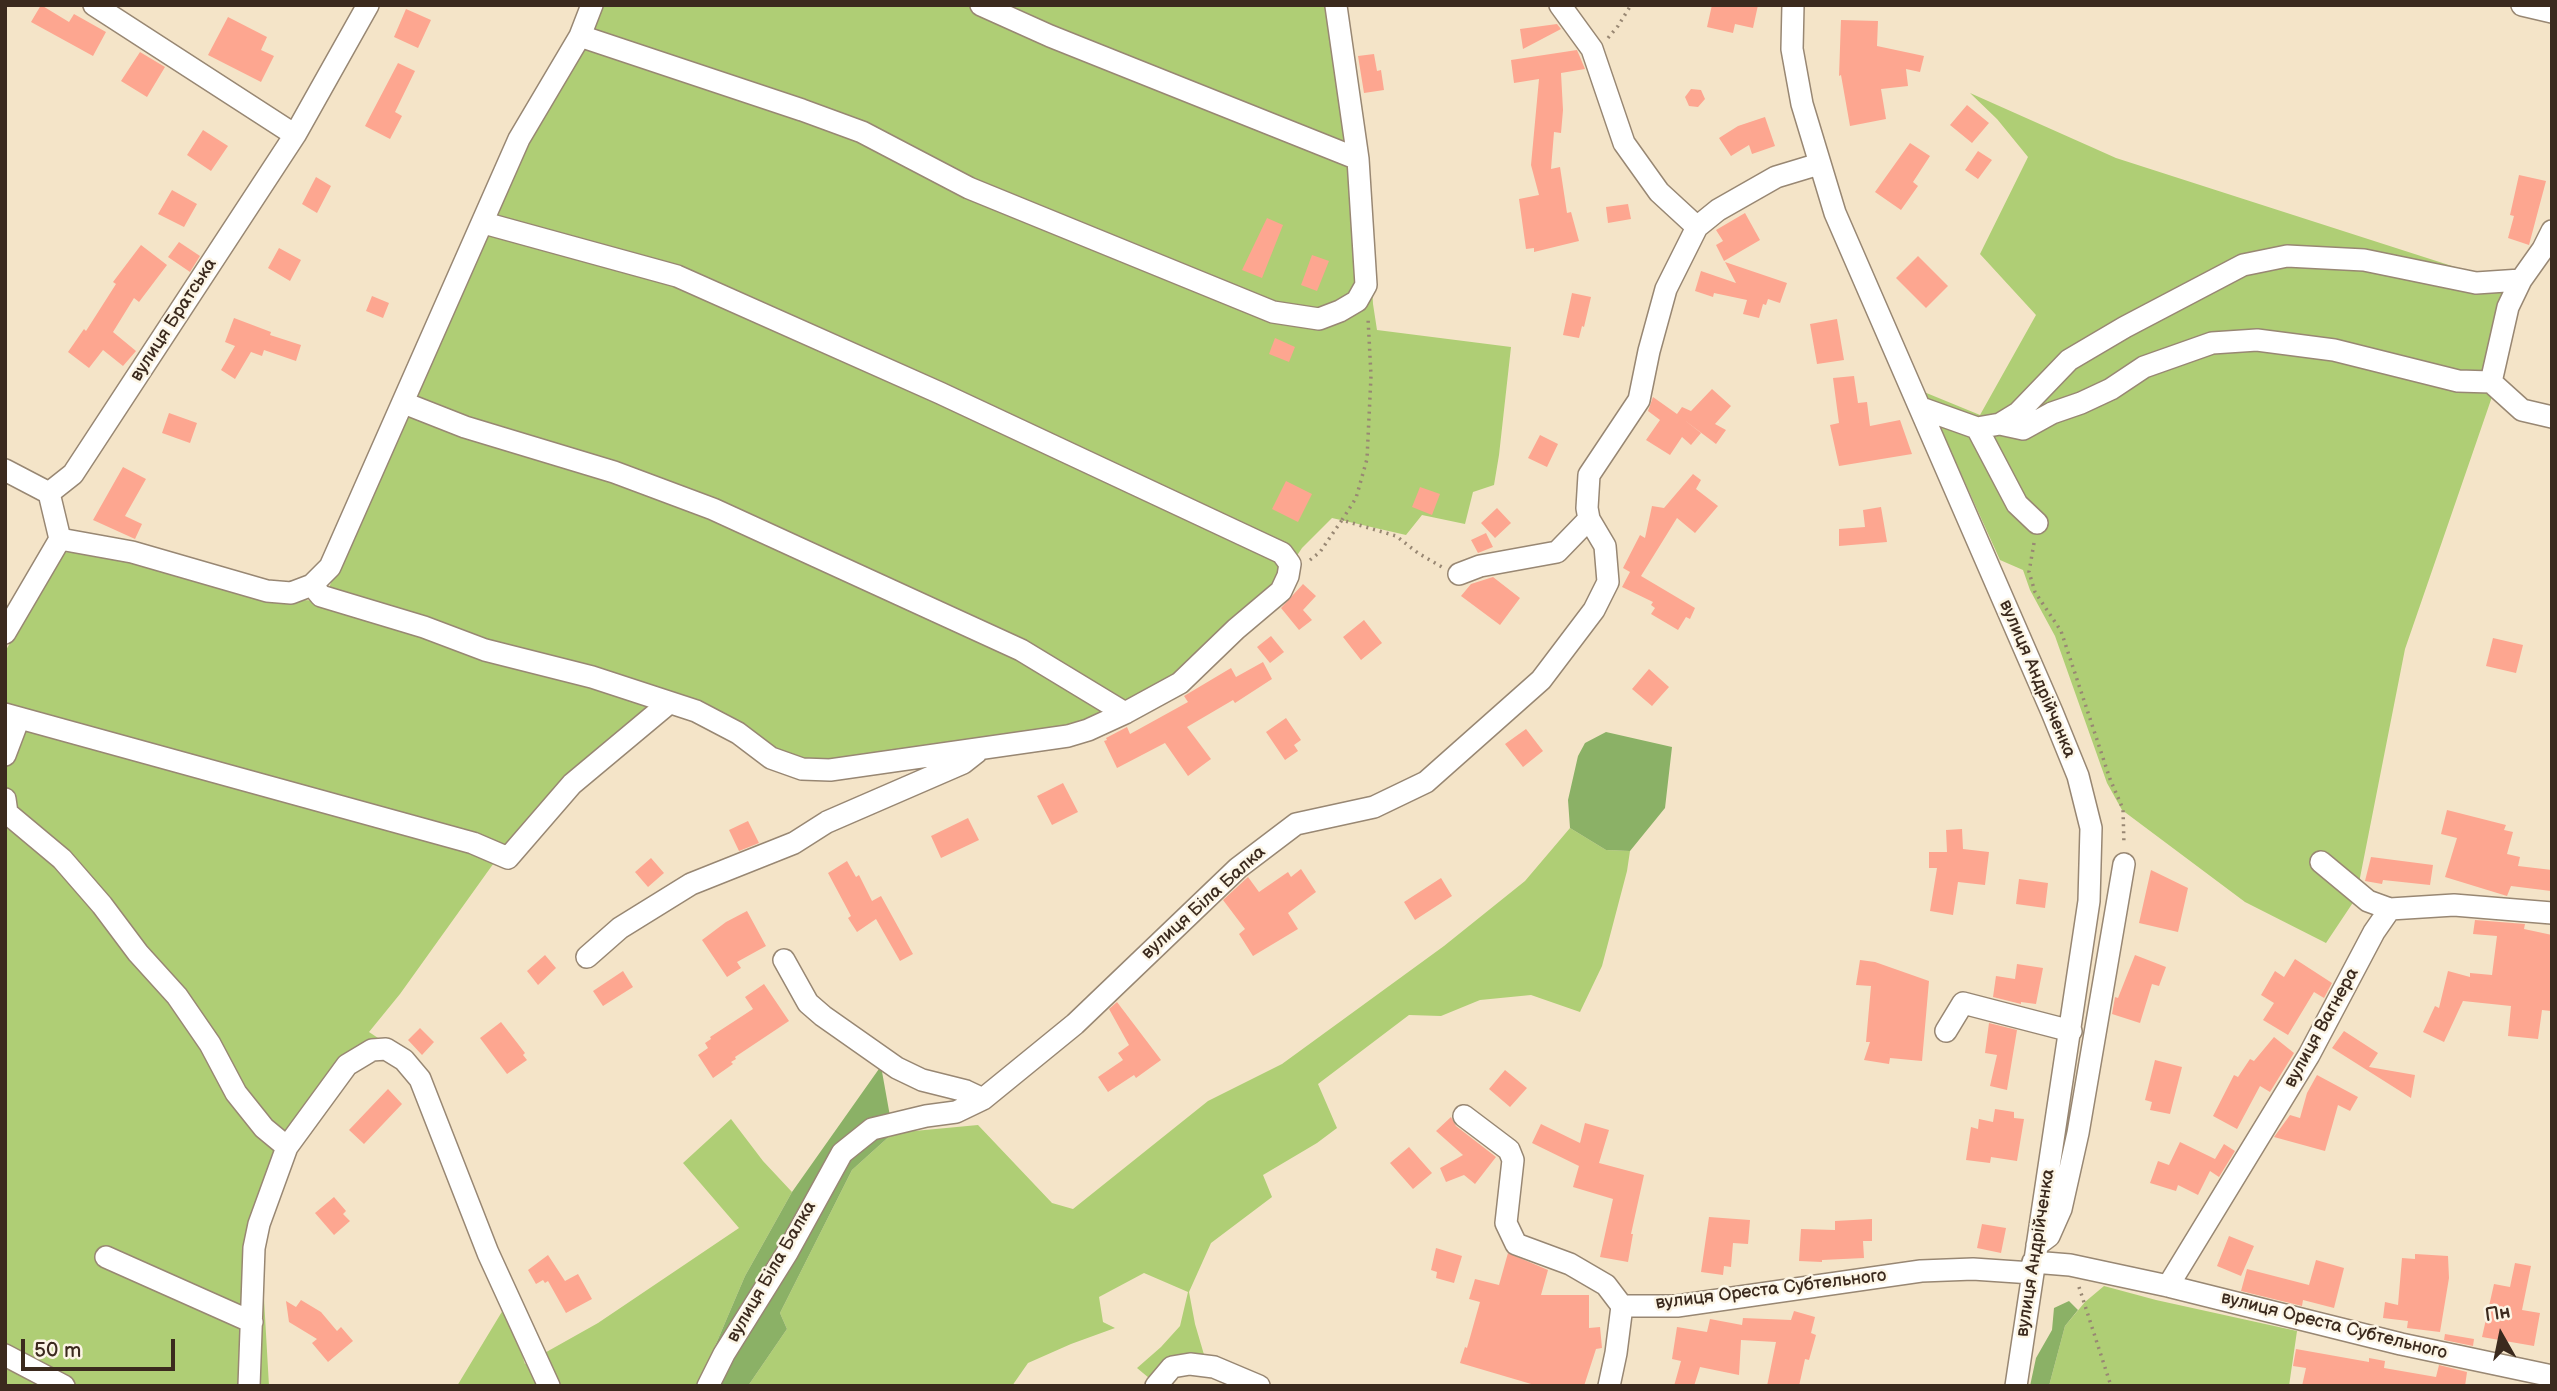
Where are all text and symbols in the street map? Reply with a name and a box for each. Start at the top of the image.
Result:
street label: вулиця Братська [126,254,222,386]
street label: вулиця Андрійченка [1994,597,2080,761]
street label: вулиця Біла Балка [1138,842,1270,964]
street label: вулиця Вагнера [2280,964,2364,1092]
street label: вулиця Андрійченка [2012,1167,2060,1339]
street label: вулиця Біла Балка [723,1198,821,1346]
street label: вулиця Ореста Субтельного [1654,1265,1888,1315]
street label: вулиця Ореста Субтельного [2219,1287,2449,1365]
north arrow [2466,1300,2536,1370]
text: Пн [2483,1300,2512,1327]
scale bar [24,1324,178,1368]
text: 50 m [34,1338,81,1363]

